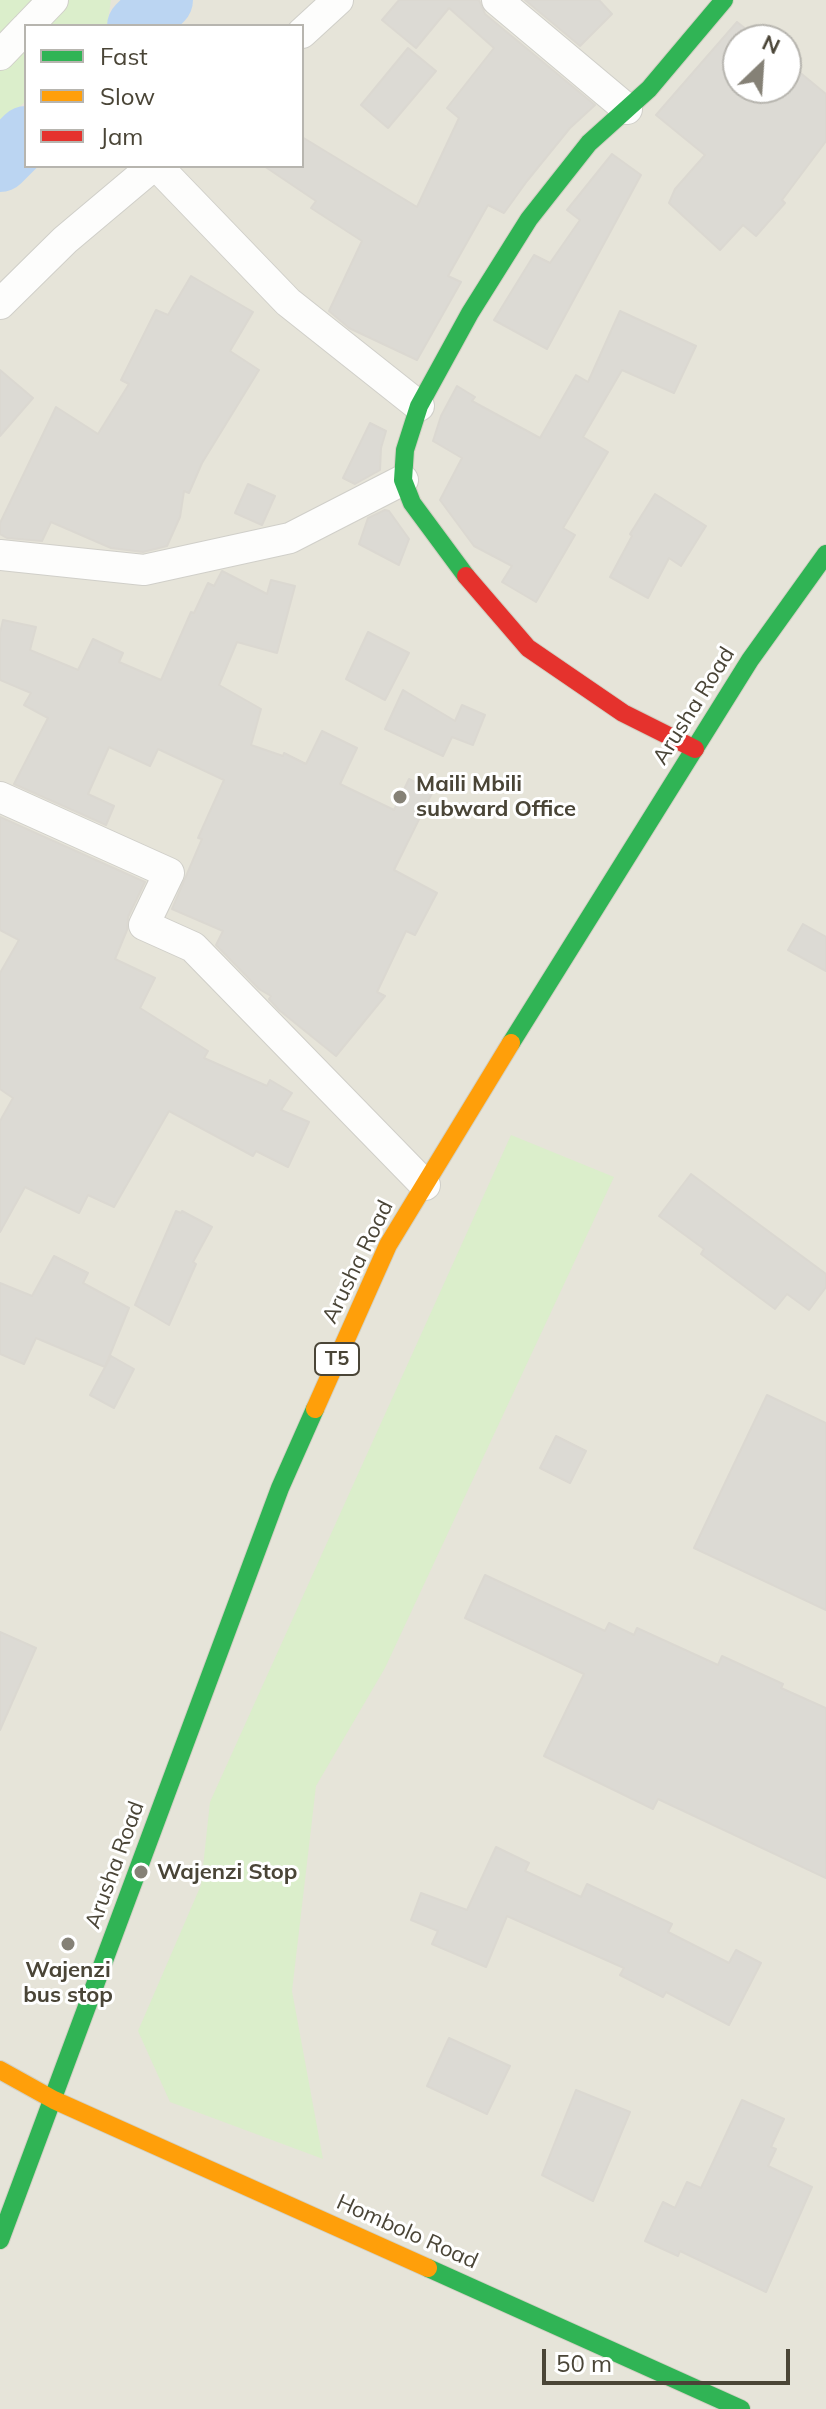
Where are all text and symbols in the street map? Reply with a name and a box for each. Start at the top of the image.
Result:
legend [24,24,304,168]
north arrow [722,24,802,104]
text: N [758,28,785,60]
text: Fast [100,41,148,71]
text: Slow [100,81,155,111]
text: Jam [100,121,143,151]
street label: Arusha Road [647,642,741,770]
place label: Maili Mbili subward Office [416,771,576,822]
marker: Maili Mbili subward Office [391,788,409,806]
street label: Arusha Road [317,1196,399,1328]
road number: T5 [315,1343,359,1375]
street label: Arusha Road [80,1798,150,1932]
place label: Wajenzi Stop [157,1859,297,1885]
marker: Wajenzi Stop [132,1863,150,1881]
marker: Wajenzi bus stop [59,1935,77,1953]
place label: Wajenzi bus stop [23,1957,113,2008]
street label: Hombolo Road [332,2189,482,2275]
scale bar [546,2333,794,2383]
text: 50 m [556,2348,612,2378]

